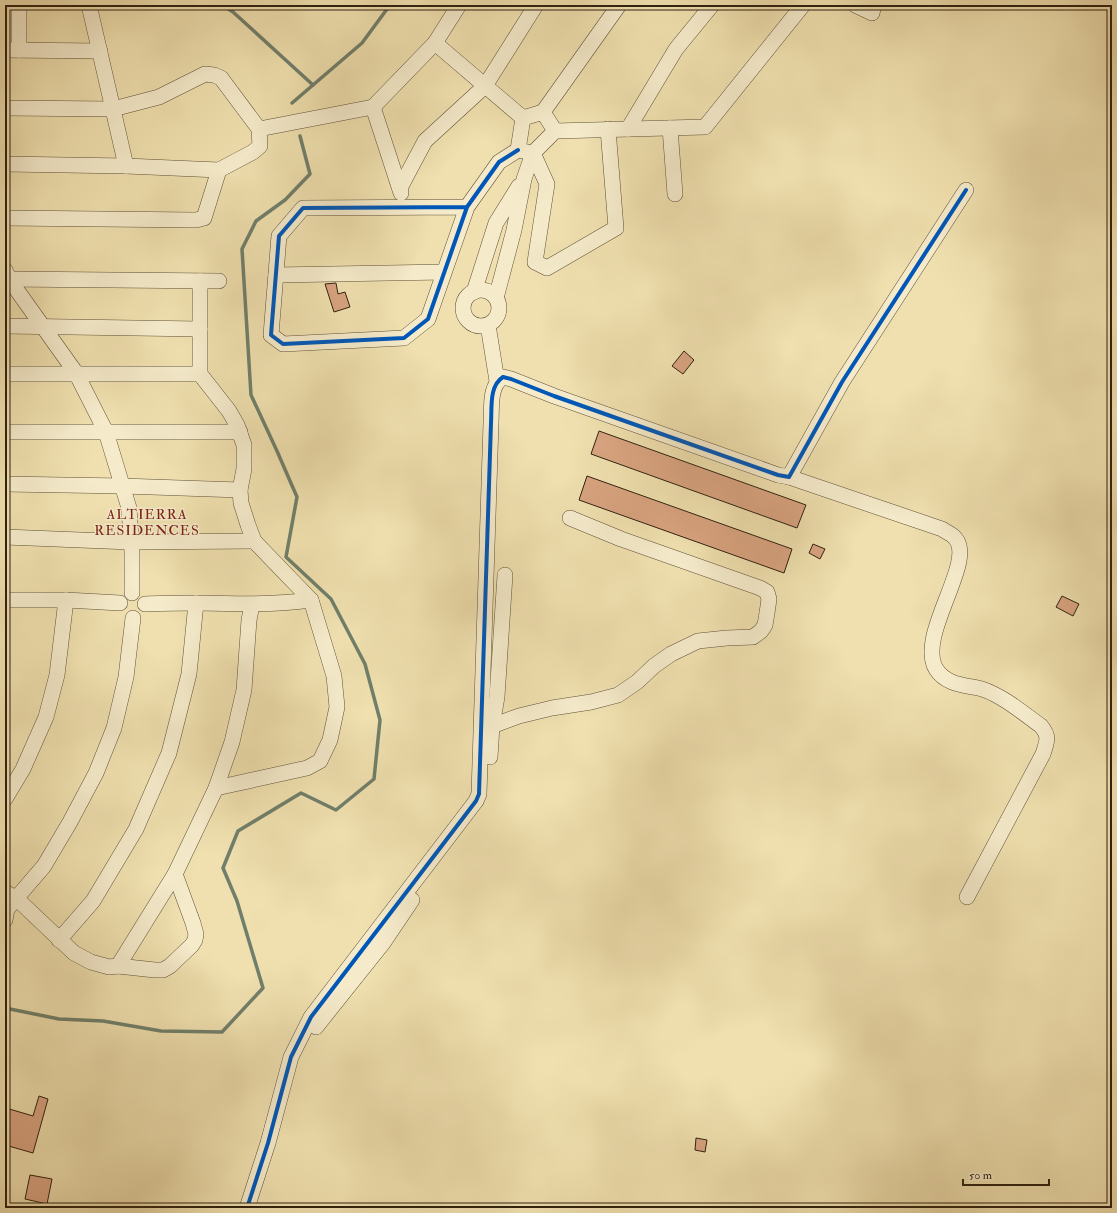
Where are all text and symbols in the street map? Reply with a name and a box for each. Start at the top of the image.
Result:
district label: ALTIERRA RESIDENCES [94,506,200,539]
scale bar [963,1161,1049,1187]
text: 50 m [969,1168,993,1183]

